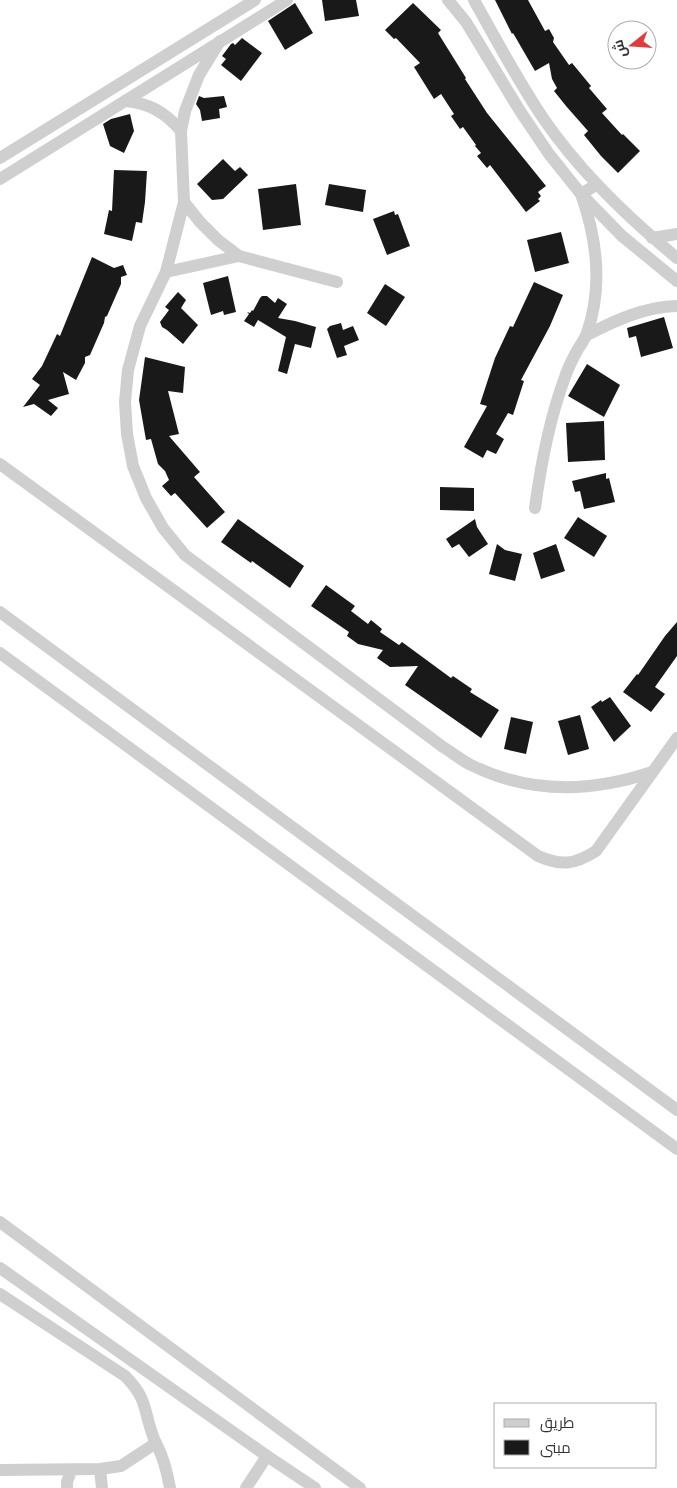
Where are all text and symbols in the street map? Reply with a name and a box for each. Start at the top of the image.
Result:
north arrow [607,20,657,70]
text: ش [609,38,631,60]
legend [494,1403,657,1468]
text: طريق [540,1414,574,1433]
text: مبنى [540,1439,571,1458]

